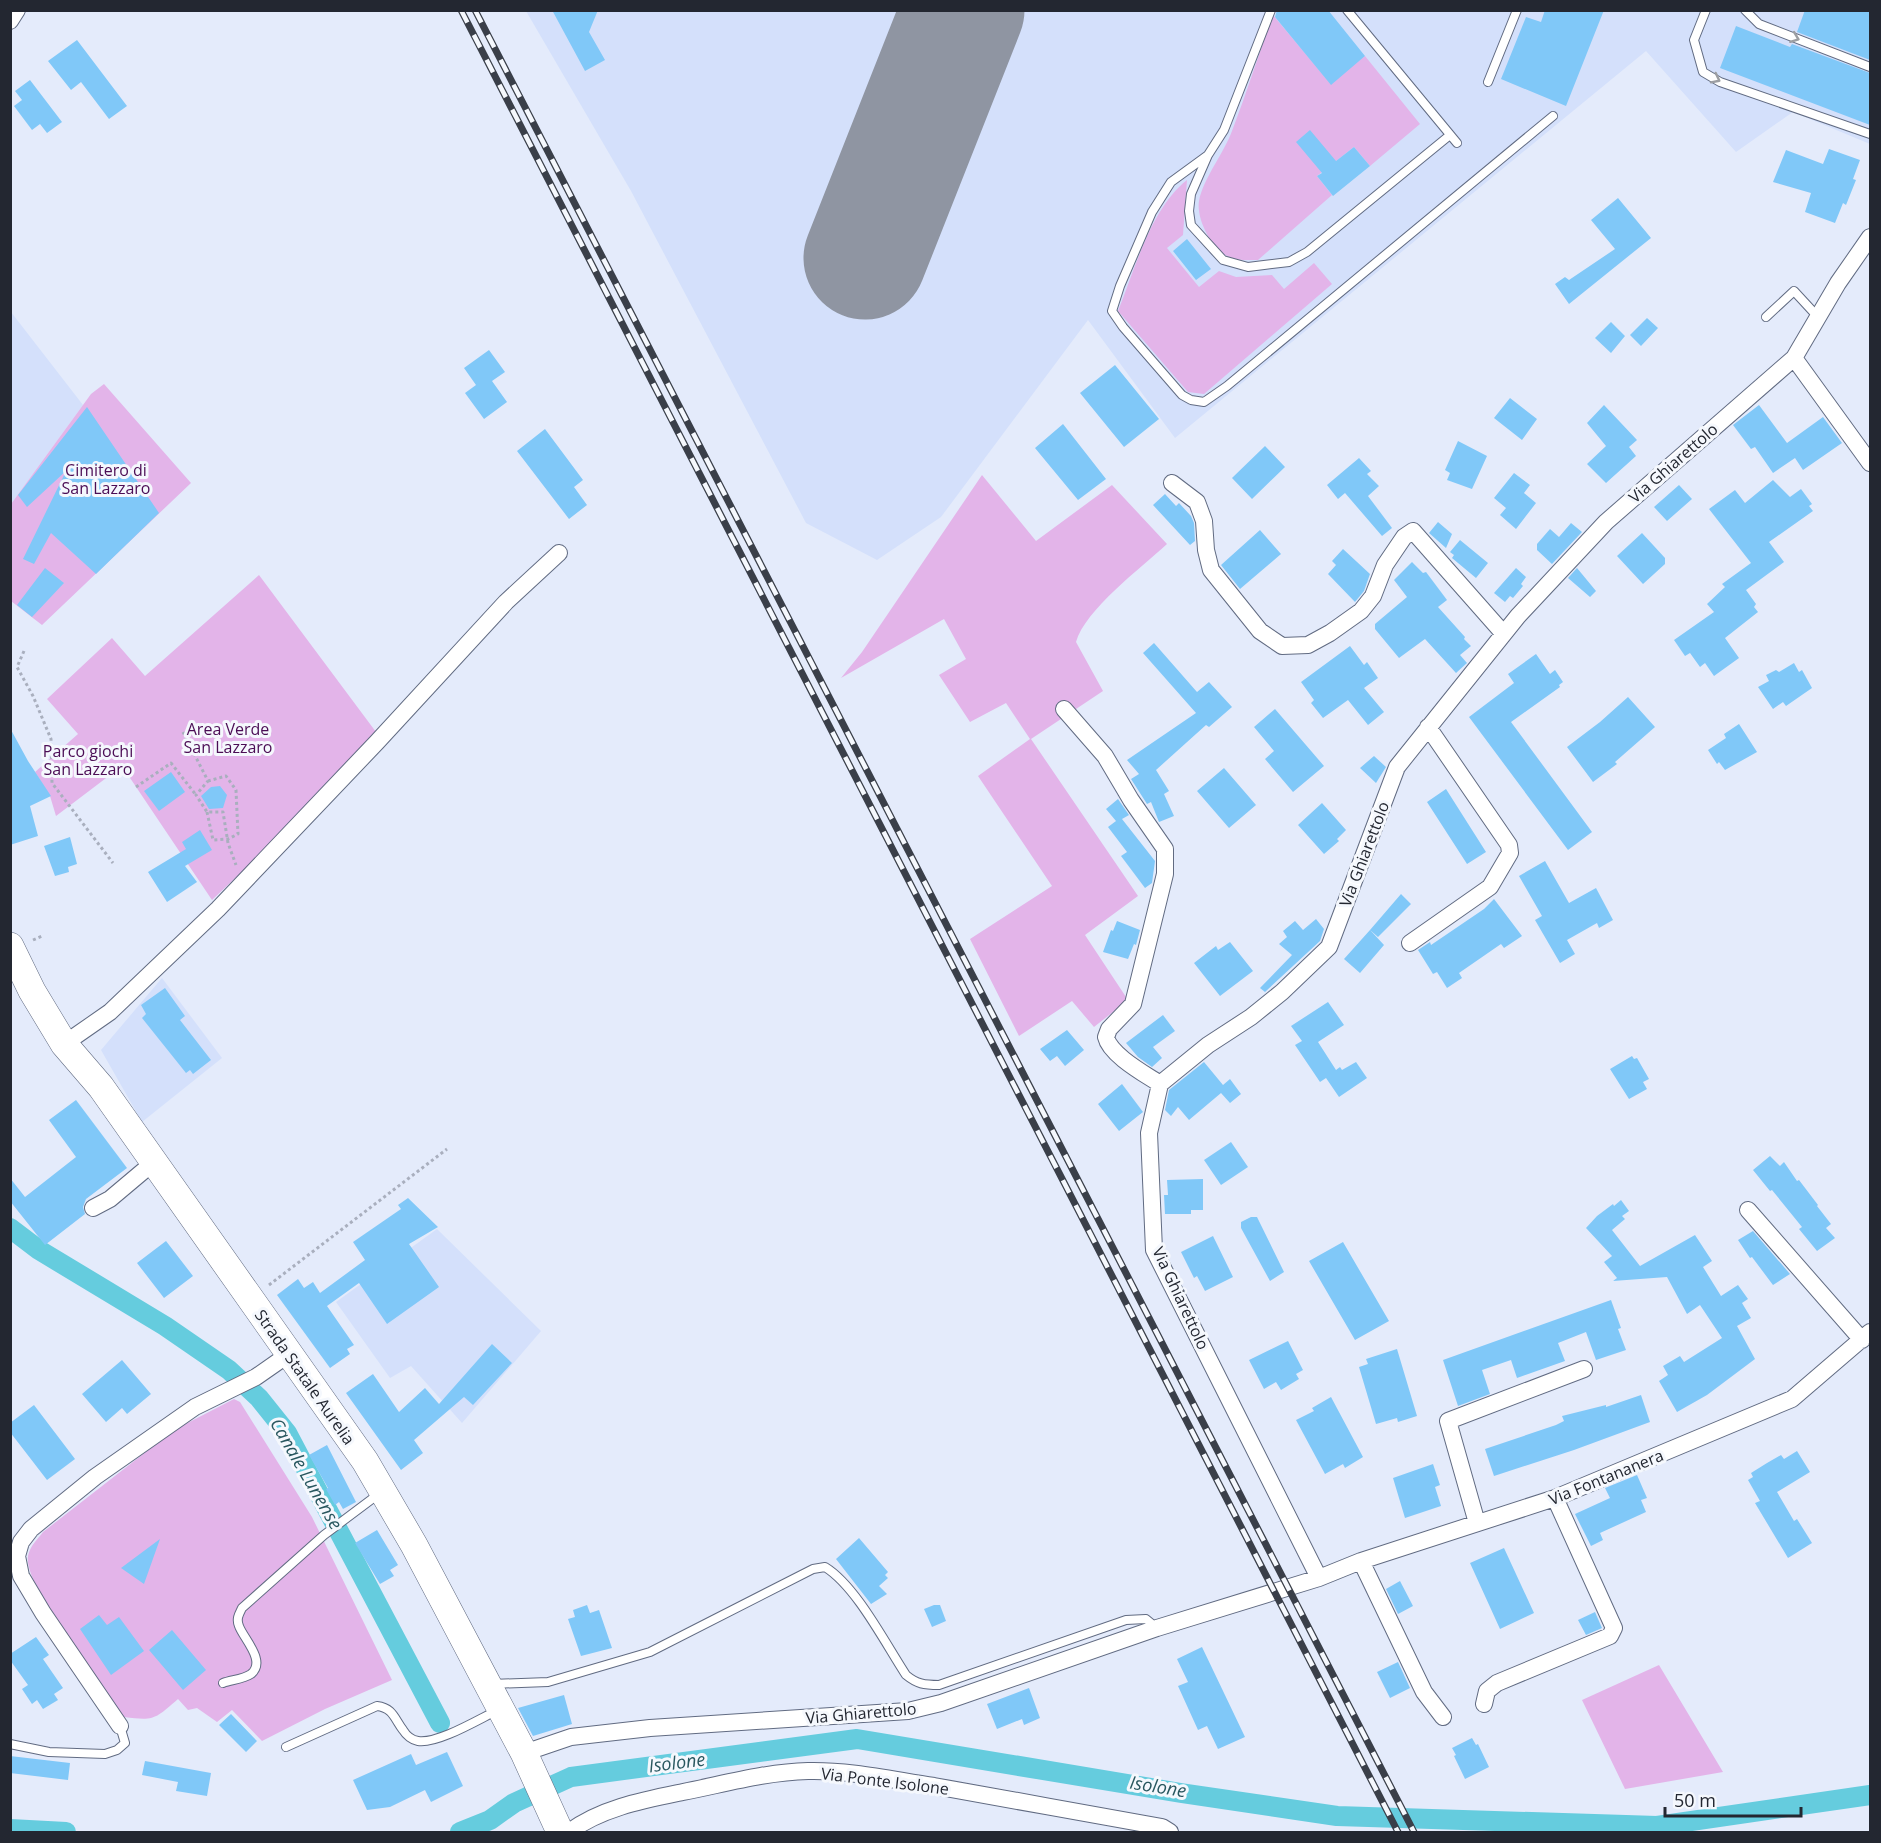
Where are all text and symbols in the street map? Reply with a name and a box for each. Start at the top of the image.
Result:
one-way arrow [1789,31,1800,43]
one-way arrow [1710,72,1720,83]
street label: Via Ghiarettolo [1624,418,1722,508]
park label: Cimitero di San Lazzaro [62,459,150,499]
park label: Area Verde San Lazzaro [184,718,272,758]
park label: Parco giochi San Lazzaro [43,740,133,780]
street label: Via Ghiarettolo [1334,798,1394,910]
street label: Via Ghiarettolo [1148,1243,1214,1353]
street label: Strada Statale Aurelia [250,1305,360,1449]
water label: Canale Lunense [265,1413,349,1534]
street label: Via Fontananera [1545,1444,1667,1510]
street label: Via Ghiarettolo [805,1697,917,1729]
water label: Isolone [647,1747,707,1777]
street label: Via Ponte Isolone [820,1762,950,1800]
water label: Isolone [1128,1770,1188,1802]
scale bar [1665,1780,1802,1818]
text: 50 m [1674,1788,1716,1812]

